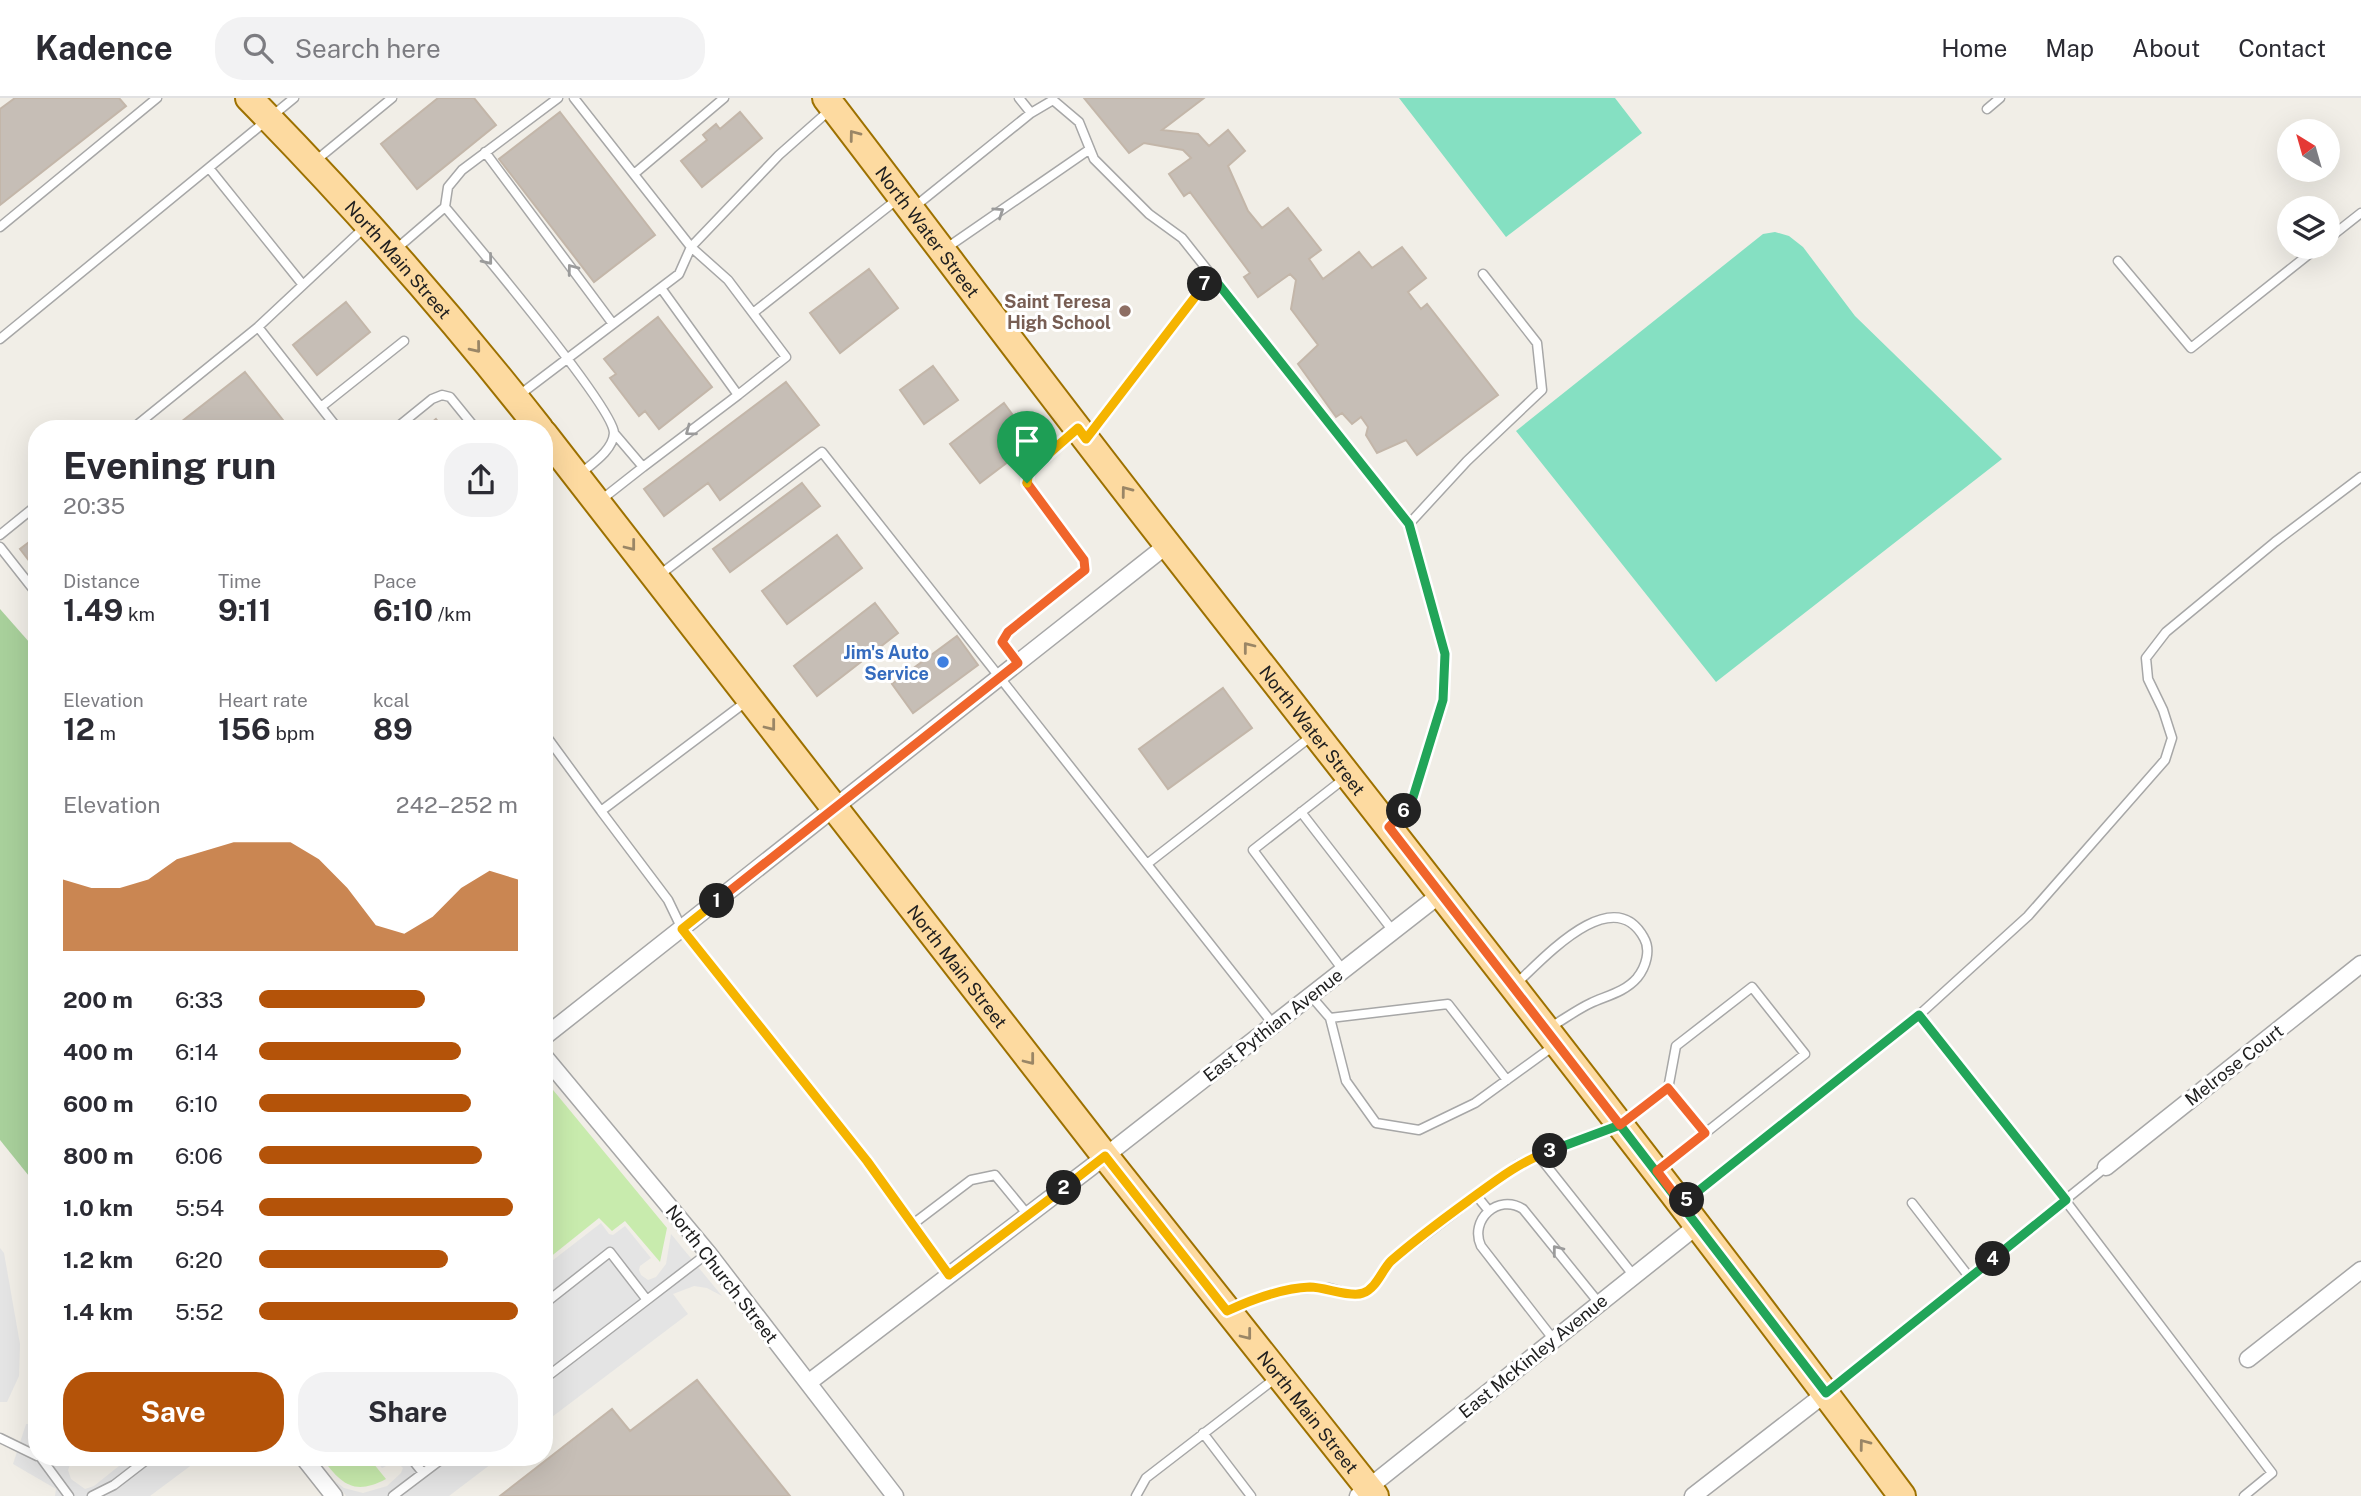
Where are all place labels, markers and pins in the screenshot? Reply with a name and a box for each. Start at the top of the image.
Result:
pin: 7 [1188,266,1222,302]
place label: Saint Teresa High School [1004,291,1111,333]
marker: Saint Teresa High School [1117,303,1133,319]
pin [997,411,1057,483]
place label: Jim's Auto Service [844,642,929,684]
marker: Jim's Auto Service [935,654,951,670]
pin: 6 [1386,794,1422,828]
pin: 1 [700,884,734,918]
pin: 3 [1532,1134,1568,1168]
pin: 2 [1046,1170,1082,1206]
pin: 5 [1670,1182,1704,1218]
pin: 4 [1976,1242,2010,1276]

